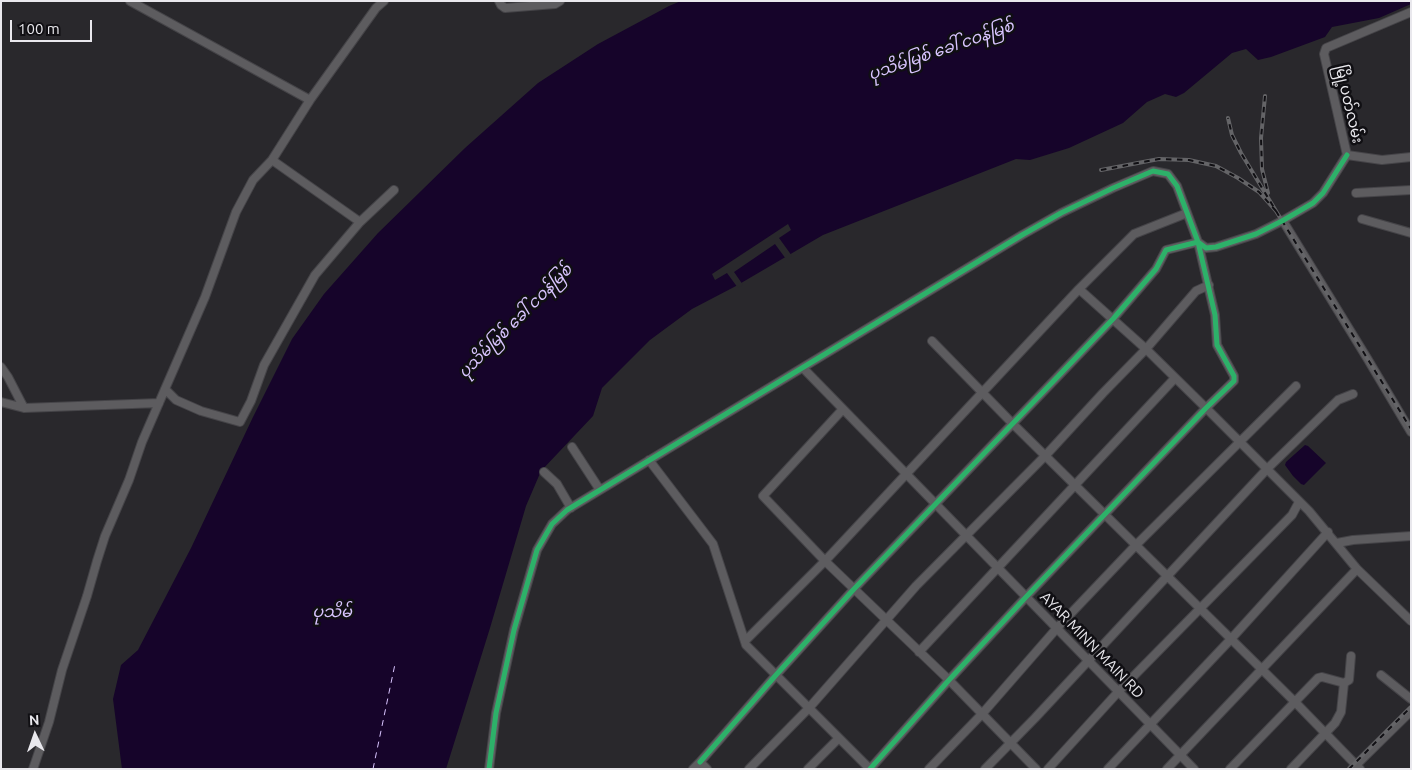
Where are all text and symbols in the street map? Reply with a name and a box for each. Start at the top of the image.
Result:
scale bar [12,10,95,42]
water label: ပုသိမ်မြစ် ခေါ် ငဝန်မြစ် [866,16,1016,84]
text: 100 m [18,20,60,37]
street label: မြို့ပတ်လမ်း [1331,63,1367,145]
water label: ပုသိမ်မြစ် ခေါ် ငဝန်မြစ် [454,260,576,382]
street label: AYAR MINN MAIN RD [1036,588,1148,702]
water label: ပုသိမ် [312,602,352,622]
north arrow [10,710,60,760]
text: N [29,712,40,728]

